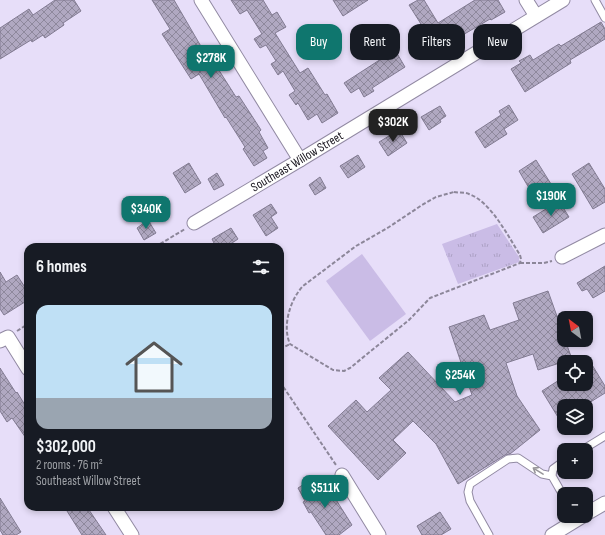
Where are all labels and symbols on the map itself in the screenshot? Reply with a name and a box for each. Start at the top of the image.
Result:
pin: $278K [183,45,239,79]
pin: $302K [365,109,421,143]
street label: Southeast Willow Street [248,128,346,195]
pin: $190K [523,183,579,217]
pin: $340K [118,196,174,230]
north arrow [557,311,593,347]
pin: $254K [432,362,488,396]
one-way arrow [533,467,544,475]
pin: $511K [297,475,353,509]

